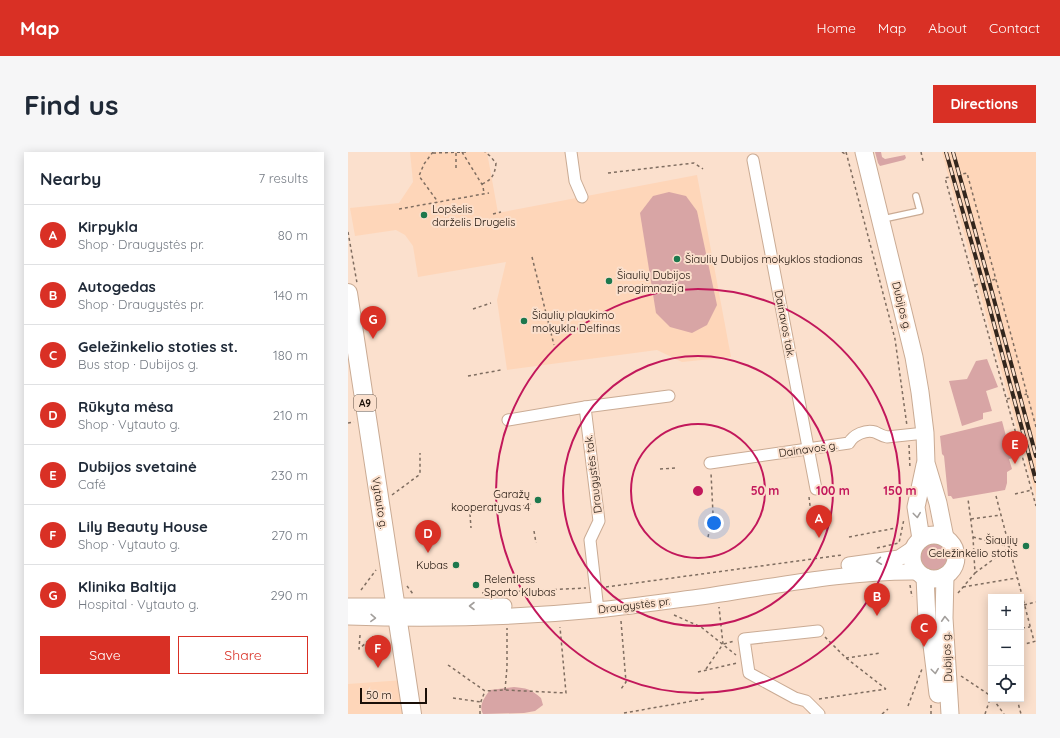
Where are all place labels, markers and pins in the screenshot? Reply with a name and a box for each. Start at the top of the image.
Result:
place label: Lopšelis darželis Drugelis [432,202,515,229]
marker: Lopšelis darželis Drugelis [419,210,429,220]
place label: Šiaulių Dubijos mokyklos stadionas [685,252,863,266]
marker: Šiaulių Dubijos mokyklos stadionas [672,254,682,264]
place label: Šiaulių Dubijos progimnazija [617,268,690,295]
marker: Šiaulių Dubijos progimnazija [604,276,614,286]
pin: G [360,306,386,339]
place label: Šiaulių plaukimo mokykla Delfinas [532,308,620,335]
marker: Šiaulių plaukimo mokykla Delfinas [519,316,529,326]
pin: E [1002,431,1028,464]
centre of rings [691,484,705,498]
place label: Garažų kooperatyvas 4 [451,487,530,514]
marker: Garažų kooperatyvas 4 [533,495,543,505]
pin: A [806,505,832,538]
pin: D [415,520,441,553]
place label: Šiaulių Geležinkelio stotis [928,533,1018,560]
marker: Šiaulių Geležinkelio stotis [1021,541,1031,551]
place label: Kubas [416,558,448,572]
marker: Kubas [451,560,461,570]
place label: Relentless Sporto Klubas [484,572,556,599]
marker: Relentless Sporto Klubas [471,580,481,590]
pin: B [864,583,890,616]
pin: C [911,614,937,647]
pin: F [365,635,391,668]

